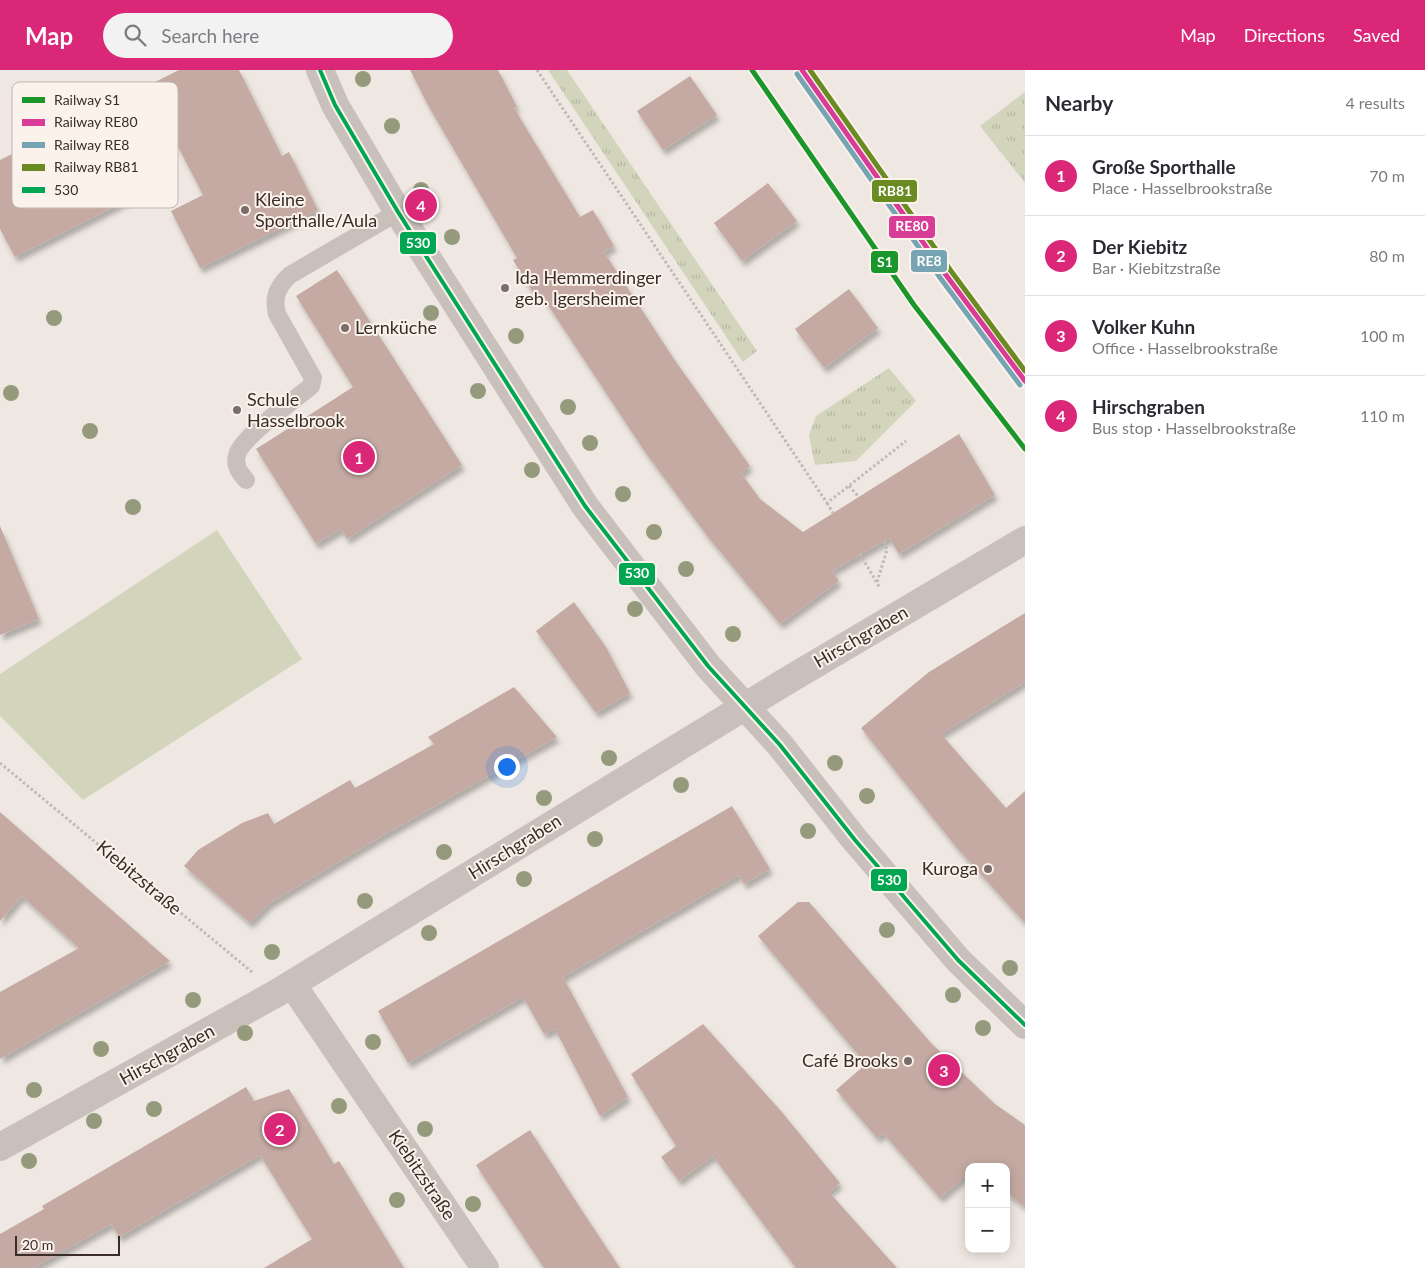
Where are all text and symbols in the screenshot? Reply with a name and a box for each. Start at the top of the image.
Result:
search box [103,13,453,58]
text: Map [25,21,73,50]
icon: search [121,21,149,49]
text: Search here [161,24,259,47]
text: Map [1180,24,1216,46]
text: Directions [1244,24,1325,46]
text: Saved [1353,24,1400,46]
legend [12,82,178,208]
text: Nearby [1045,90,1113,115]
text: Railway S1 [54,91,120,108]
text: 4 results [1345,93,1405,112]
text: Railway RE80 [54,113,138,130]
text: Railway RE8 [54,136,129,153]
text: Große Sporthalle [1092,155,1236,178]
text: Railway RB81 [54,158,139,175]
text: 1 [1056,166,1066,185]
text: 70 m [1369,166,1405,185]
text: Place · Hasselbrookstraße [1092,178,1272,197]
line badge: RB81 [871,179,918,203]
text: 530 [54,181,78,198]
text: RB81 [878,182,912,199]
pin: 4 [405,186,437,224]
place label: Kleine Sporthalle/Aula [255,188,377,231]
marker: Kleine Sporthalle/Aula [239,204,251,216]
line badge: RE80 [888,215,936,239]
text: RE80 [895,217,929,234]
line badge: 530 [399,231,437,255]
text: 530 [406,234,430,251]
text: Der Kiebitz [1092,235,1187,258]
text: 2 [1056,246,1066,265]
text: 80 m [1369,246,1405,265]
line badge: RE8 [910,249,948,273]
line badge: S1 [870,250,899,274]
text: RE8 [916,252,942,269]
text: S1 [877,253,893,270]
text: Bar · Kiebitzstraße [1092,258,1221,277]
place label: Ida Hemmerdinger geb. Igersheimer [515,266,662,309]
marker: Ida Hemmerdinger geb. Igersheimer [499,282,511,294]
text: Volker Kuhn [1092,315,1195,338]
place label: Lernküche [355,316,437,338]
marker: Lernküche [339,322,351,334]
text: 3 [1056,326,1066,345]
text: 100 m [1360,326,1405,345]
text: Office · Hasselbrookstraße [1092,338,1278,357]
place label: Schule Hasselbrook [247,388,345,431]
text: Hirschgraben [1092,395,1205,418]
marker: Schule Hasselbrook [231,404,243,416]
text: 4 [1056,406,1066,425]
text: 110 m [1360,406,1405,425]
text: Bus stop · Hasselbrookstraße [1092,418,1296,437]
pin: 1 [343,438,375,476]
line badge: 530 [618,562,656,586]
text: 530 [625,564,649,581]
street label: Hirschgraben [809,600,912,672]
your location [494,754,520,780]
street label: Hirschgraben [464,809,565,883]
street label: Kiebitzstraße [93,835,187,919]
place label: Kuroga [922,857,978,879]
marker: Kuroga [982,863,994,875]
line badge: 530 [870,868,908,892]
text: 530 [877,871,901,888]
street label: Hirschgraben [115,1019,218,1089]
place label: Café Brooks [802,1049,898,1071]
pin: 3 [928,1051,960,1089]
marker: Café Brooks [902,1055,914,1067]
pin: 2 [264,1110,296,1148]
street label: Kiebitzstraße [385,1125,461,1224]
map controls [965,1163,1010,1253]
button: + [965,1163,1010,1208]
button: − [965,1208,1010,1253]
scale bar [15,1233,120,1256]
text: 20 m [22,1236,53,1253]

